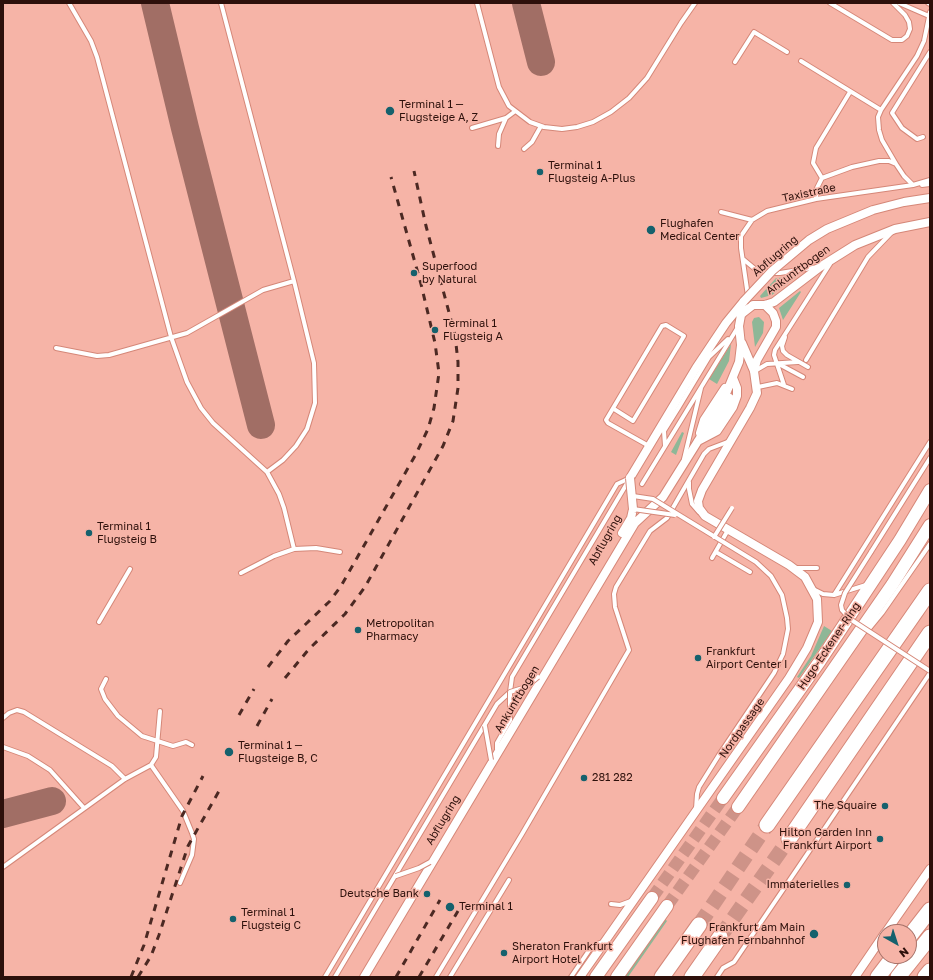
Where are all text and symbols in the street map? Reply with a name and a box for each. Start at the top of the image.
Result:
place label: Terminal 1 — Flugsteige A, Z [399,98,478,124]
marker: Terminal 1 — Flugsteige A, Z [384,105,396,117]
place label: Terminal 1 Flugsteig A-Plus [548,159,635,185]
marker: Terminal 1 Flugsteig A-Plus [535,167,545,177]
street label: Taxistraße [781,181,837,205]
place label: Flughafen Medical Center [660,217,740,243]
marker: Flughafen Medical Center [645,224,657,236]
street label: Abflugring [750,233,800,279]
street label: Ankunftbogen [764,242,832,298]
place label: Superfood by Natural [422,260,477,286]
marker: Superfood by Natural [409,268,419,278]
place label: Terminal 1 Flugsteig A [443,317,503,343]
marker: Terminal 1 Flugsteig A [430,325,440,335]
street label: Abflugring [586,512,624,568]
place label: Terminal 1 Flugsteig B [97,520,157,546]
marker: Terminal 1 Flugsteig B [84,528,94,538]
street label: Hugo-Eckener-Ring [795,600,863,692]
place label: Metropolitan Pharmacy [366,617,434,643]
marker: Metropolitan Pharmacy [353,625,363,635]
place label: Frankfurt Airport Center I [706,645,787,671]
marker: Frankfurt Airport Center I [693,653,703,663]
street label: Ankunftbogen [492,663,542,735]
street label: Nordpassage [717,696,767,760]
place label: Terminal 1 — Flugsteige B, C [238,739,318,765]
marker: Terminal 1 — Flugsteige B, C [223,746,235,758]
place label: 281 282 [592,771,633,785]
marker: 281 282 [579,773,589,783]
street label: Abflugring [423,793,463,847]
place label: The Squaire [814,799,877,813]
marker: The Squaire [880,801,890,811]
place label: Hilton Garden Inn Frankfurt Airport [779,826,872,852]
marker: Hilton Garden Inn Frankfurt Airport [875,834,885,844]
place label: Immaterielles [766,878,839,892]
marker: Immaterielles [842,880,852,890]
place label: Deutsche Bank [340,887,419,901]
marker: Deutsche Bank [422,889,432,899]
place label: Terminal 1 [459,900,513,914]
marker: Terminal 1 [444,901,456,913]
place label: Terminal 1 Flugsteig C [241,906,301,932]
marker: Terminal 1 Flugsteig C [228,914,238,924]
place label: Frankfurt am Main Flughafen Fernbahnhof [681,921,805,947]
north arrow [877,924,917,964]
marker: Frankfurt am Main Flughafen Fernbahnhof [808,928,820,940]
place label: Sheraton Frankfurt Airport Hotel [512,940,612,966]
text: N [897,945,912,961]
marker: Sheraton Frankfurt Airport Hotel [499,948,509,958]

